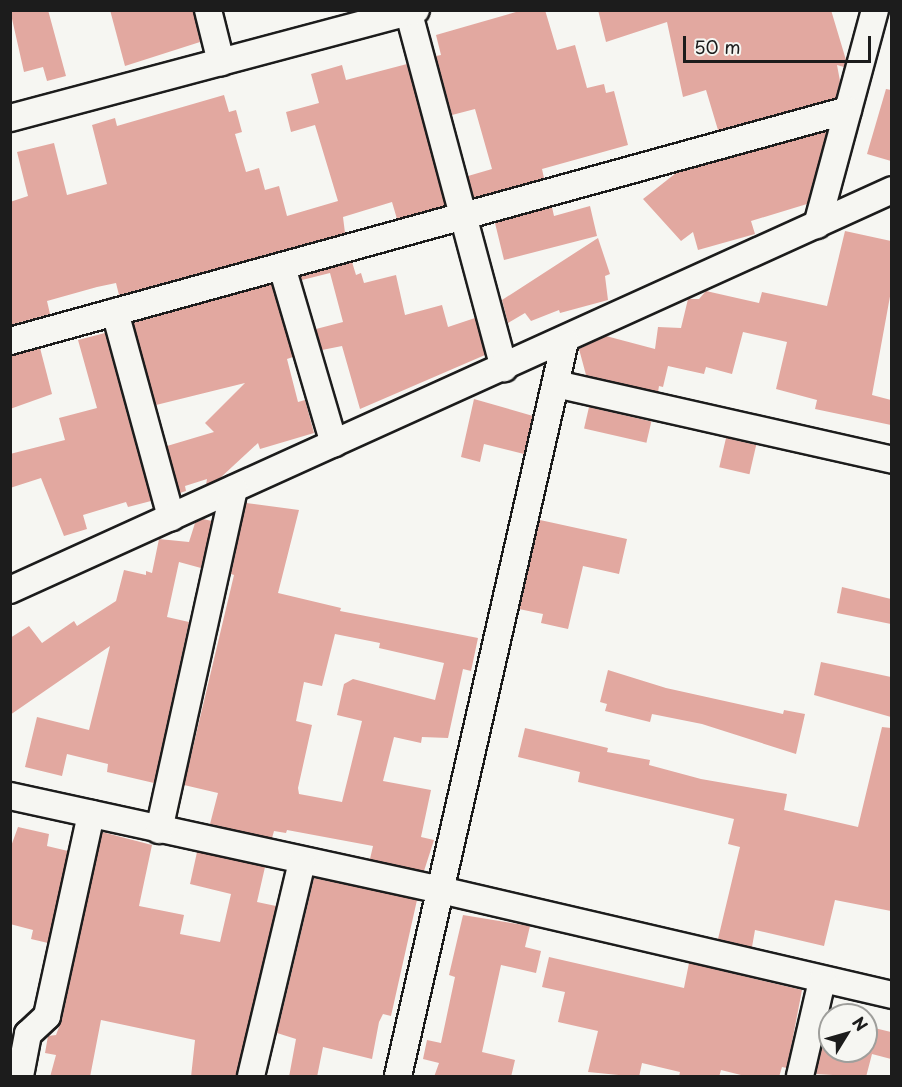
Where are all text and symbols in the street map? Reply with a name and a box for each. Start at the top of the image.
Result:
scale bar [686,24,874,62]
text: 50 m [694,33,741,60]
north arrow [818,1003,878,1063]
text: N [847,1011,874,1036]

